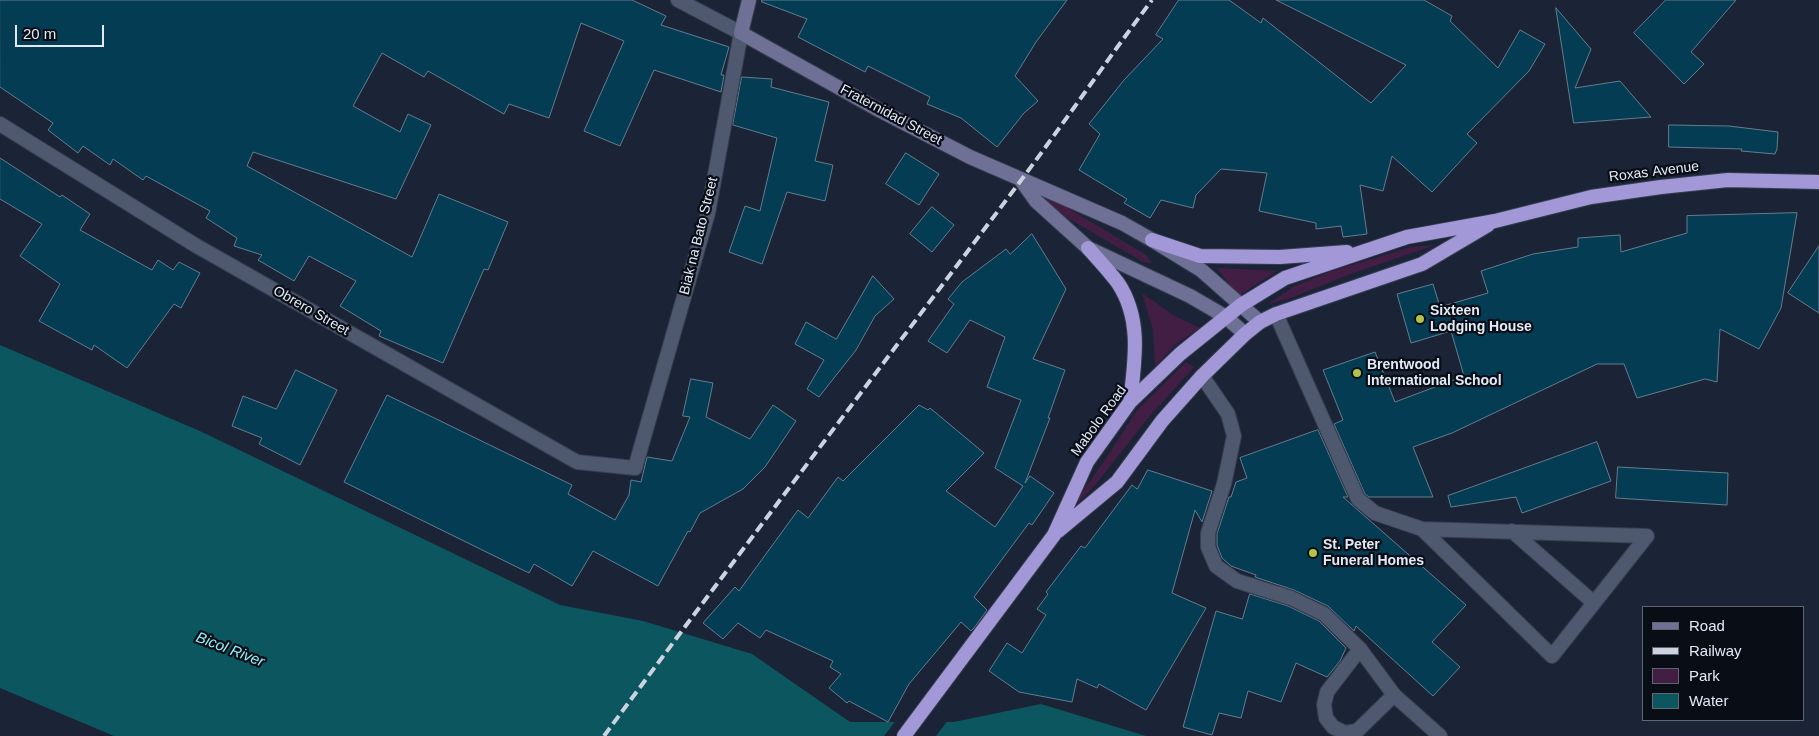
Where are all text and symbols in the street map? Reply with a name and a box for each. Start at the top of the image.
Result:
scale bar [18,15,106,47]
text: 20 m [23,25,56,42]
street label: Fraternidad Street [837,81,945,149]
street label: Roxas Avenue [1608,158,1700,186]
street label: Biak na Bato Street [676,175,722,297]
street label: Obrero Street [270,283,352,339]
place label: Sixteen Lodging House [1430,303,1532,336]
marker: Sixteen Lodging House [1414,313,1426,325]
place label: Brentwood International School [1367,357,1502,390]
marker: Brentwood International School [1351,367,1363,379]
street label: Mabolo Road [1068,382,1130,460]
place label: St. Peter Funeral Homes [1323,537,1424,570]
marker: St. Peter Funeral Homes [1307,547,1319,559]
legend [1642,606,1804,721]
text: Road [1689,617,1725,634]
water label: Bicol River [193,629,267,671]
text: Railway [1689,642,1742,659]
text: Park [1689,667,1720,684]
text: Water [1689,692,1728,709]

